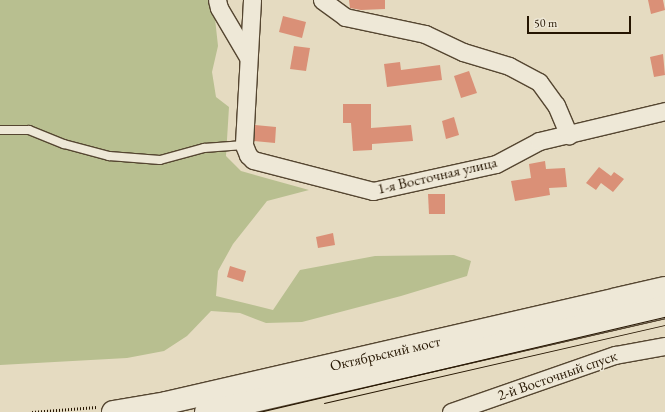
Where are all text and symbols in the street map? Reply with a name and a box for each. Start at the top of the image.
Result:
scale bar [529,8,633,34]
text: 50 m [534,15,557,31]
street label: 1-я Восточная улица [375,152,499,198]
street label: Октябрьский мост [328,332,442,374]
street label: 2-й Восточный спуск [495,346,619,404]

